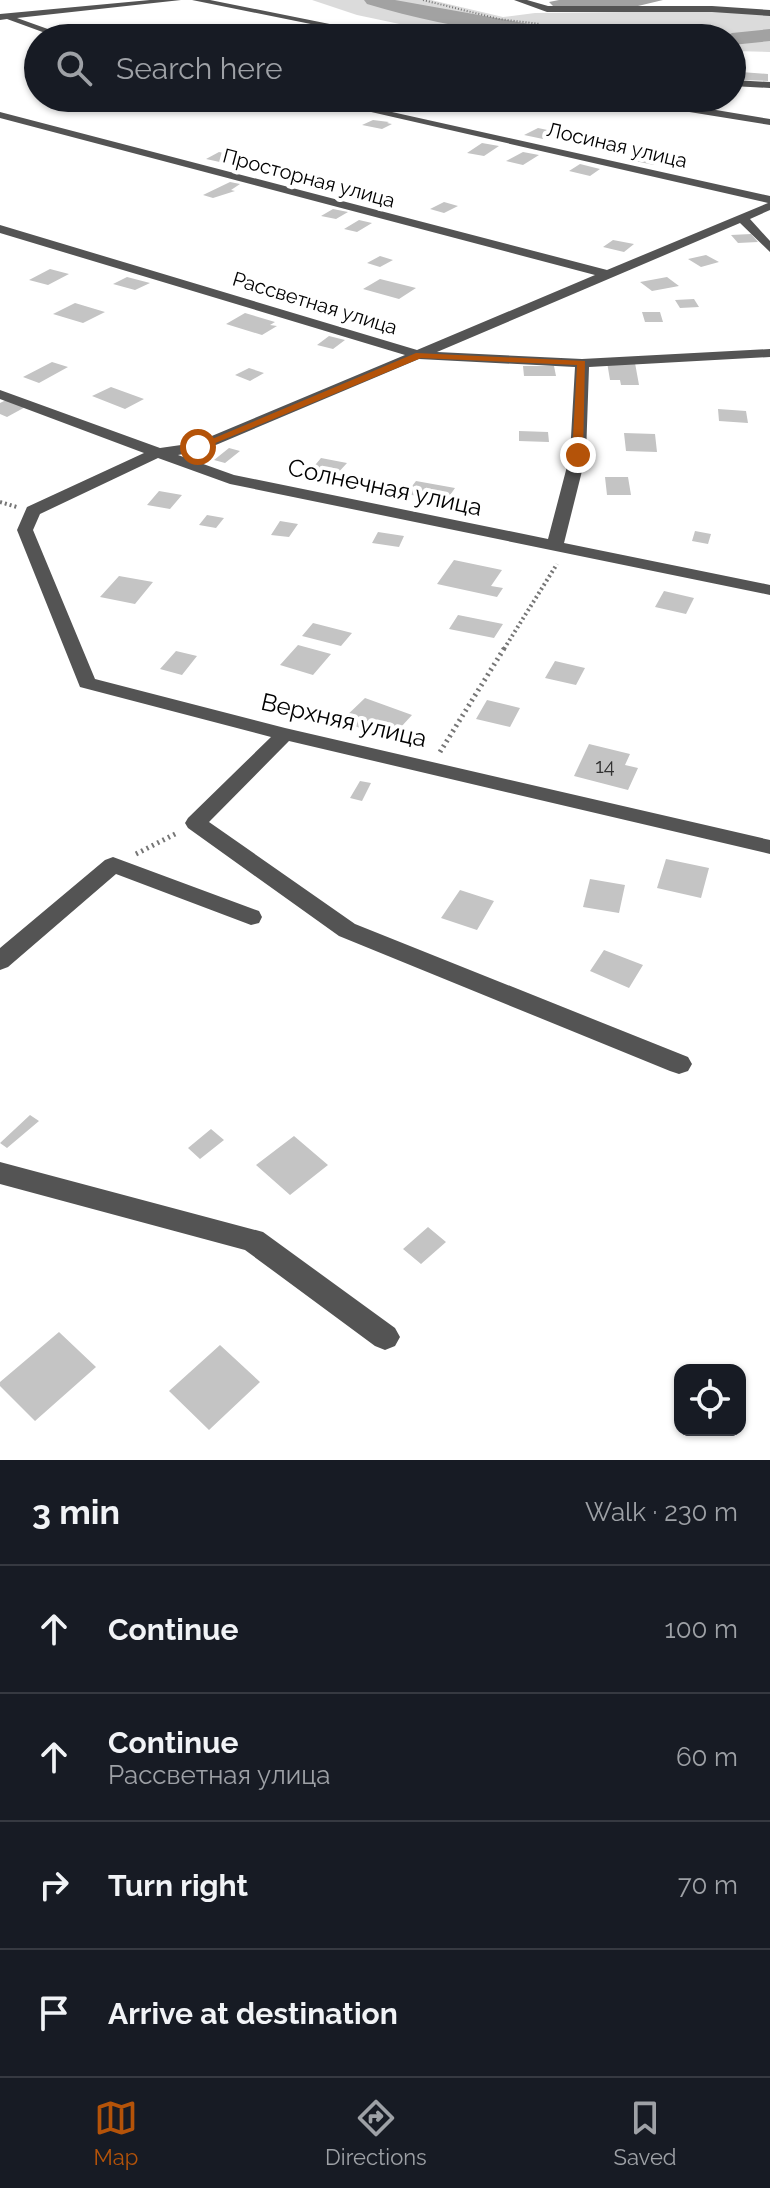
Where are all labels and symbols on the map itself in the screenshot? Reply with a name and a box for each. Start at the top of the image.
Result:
street label: Лосиная улица [544,117,690,173]
street label: Просторная улица [220,143,398,213]
street label: Рассветная улица [230,267,400,339]
route start [180,429,216,465]
route end [560,437,596,473]
street label: Солнечная улица [285,452,485,522]
street label: Верхняя улица [258,687,430,753]
house number: 14 [595,754,615,778]

